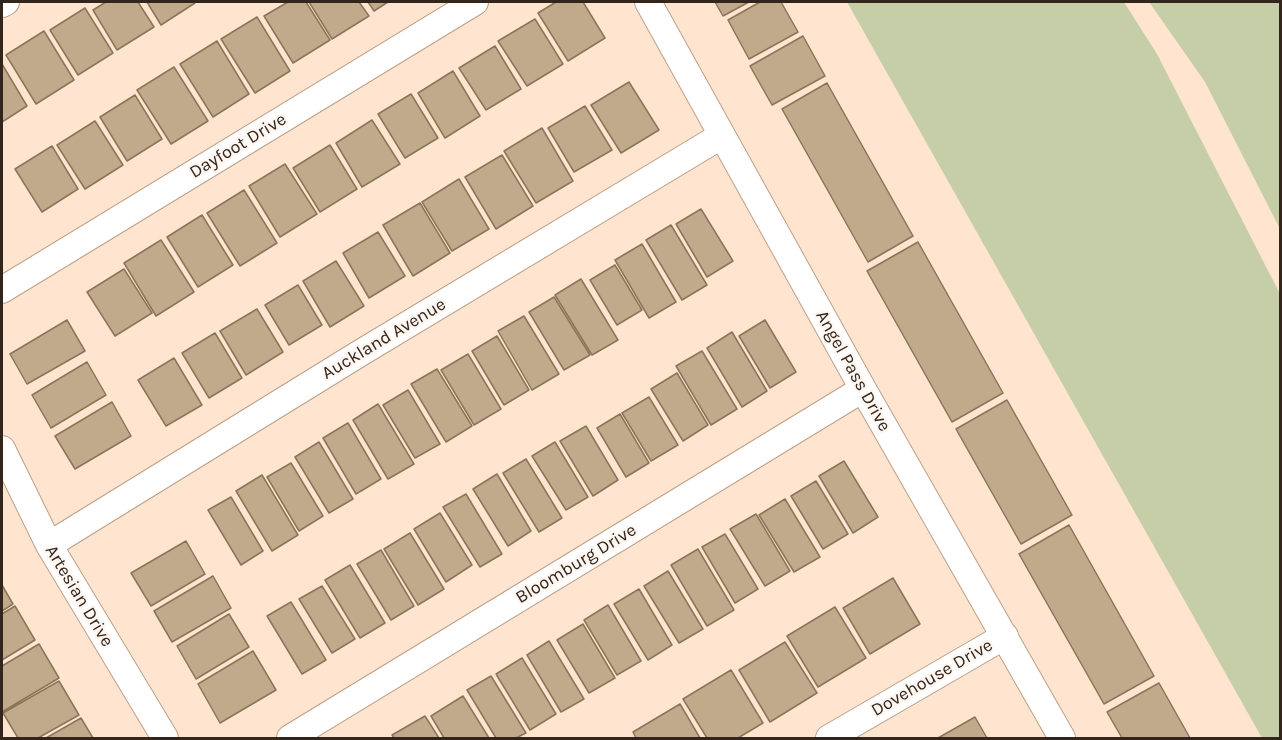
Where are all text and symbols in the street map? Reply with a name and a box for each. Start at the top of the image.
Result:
street label: Dayfoot Drive [186,109,290,183]
street label: Auckland Avenue [318,294,450,384]
street label: Angel Pass Drive [811,307,895,435]
street label: Bloomburg Drive [512,519,640,609]
street label: Artesian Drive [40,541,118,651]
street label: Dovehouse Drive [867,634,997,722]

